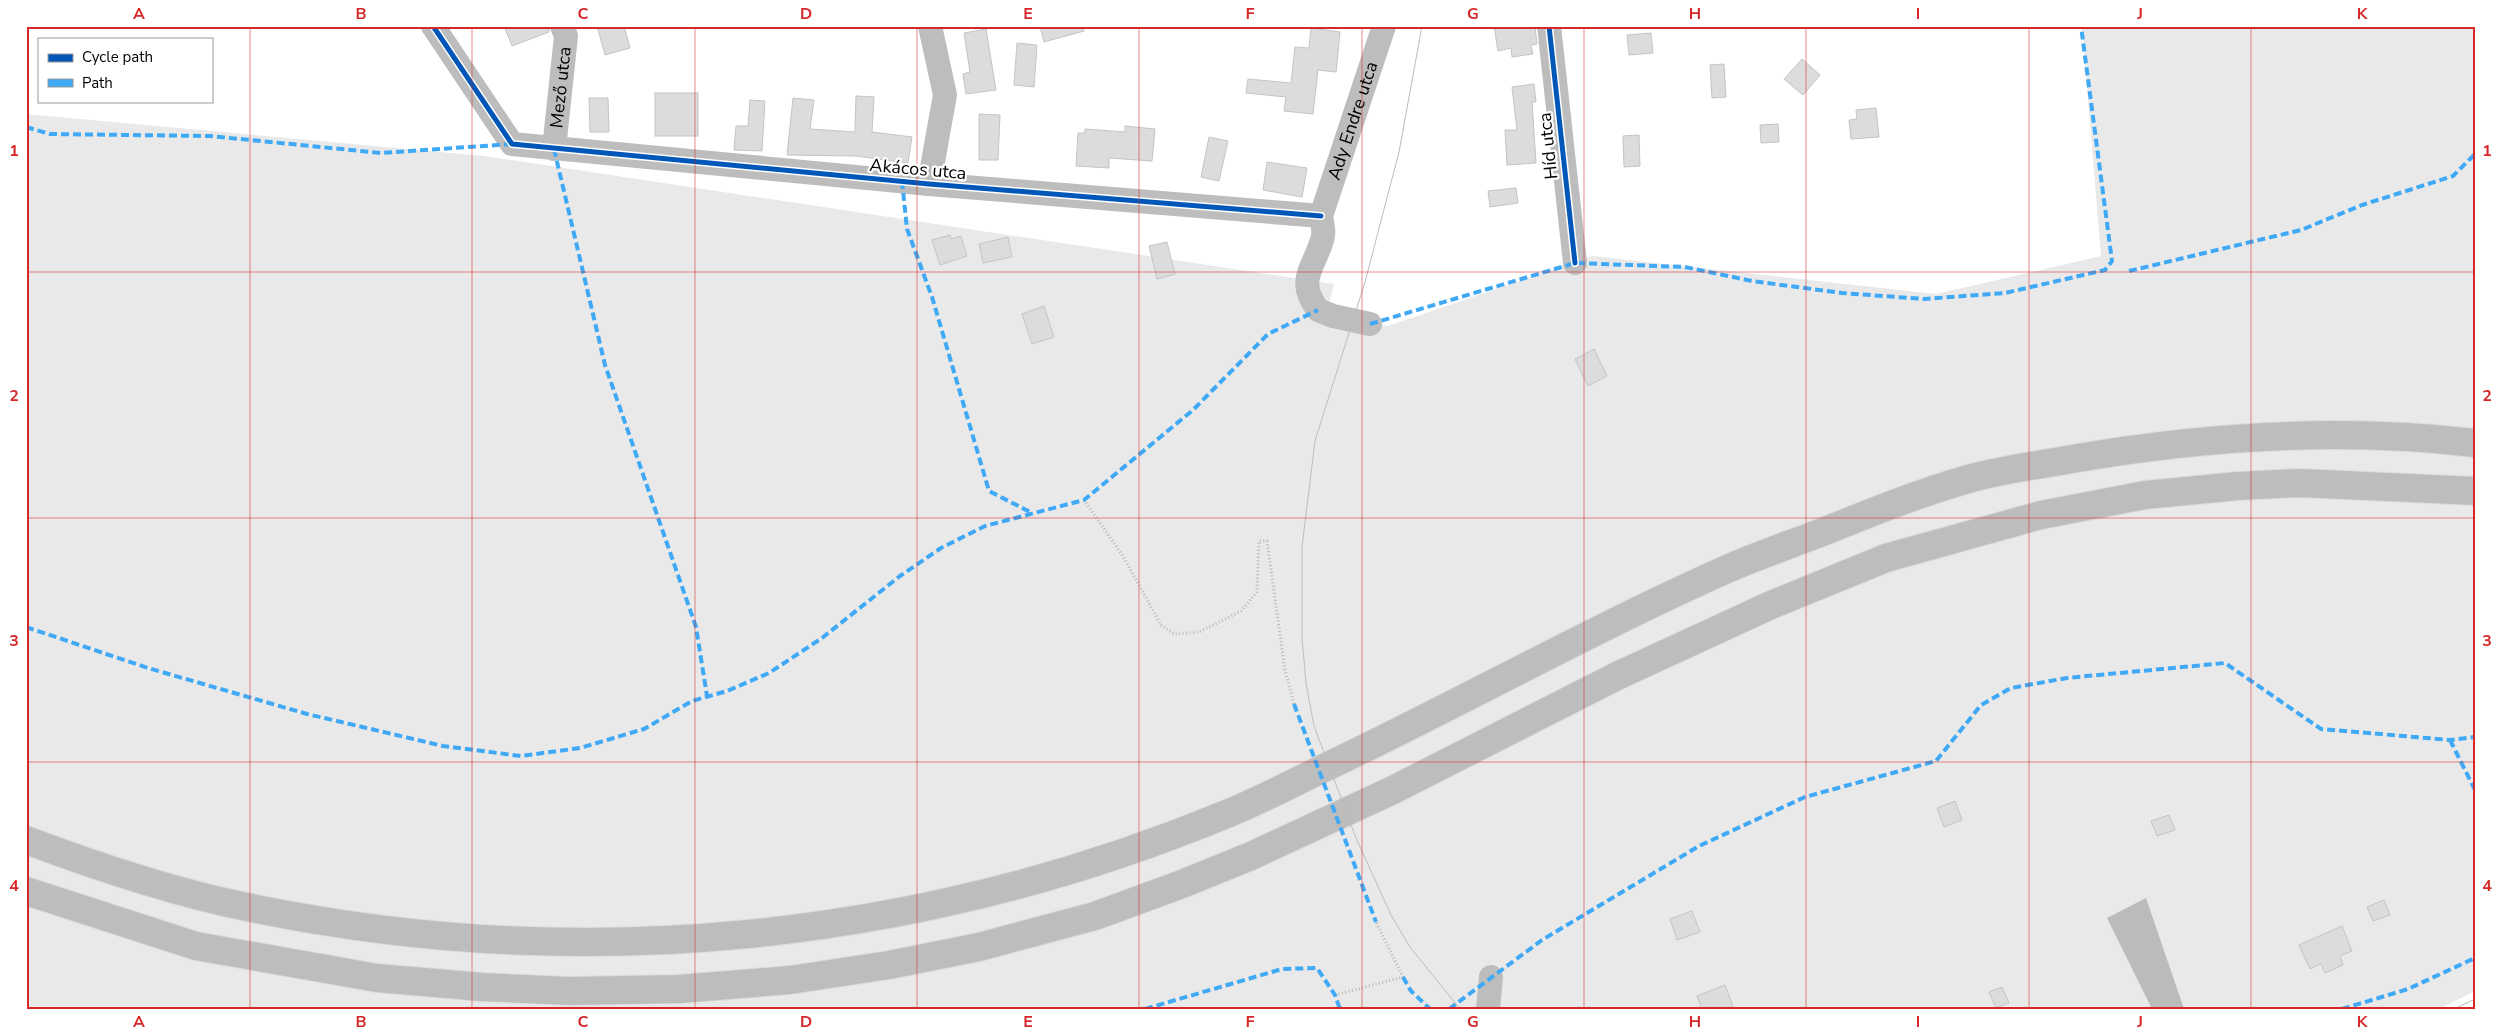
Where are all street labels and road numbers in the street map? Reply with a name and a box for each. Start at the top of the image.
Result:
street label: Mező utca [544,45,577,129]
street label: Ady Endre utca [1322,58,1383,183]
street label: Híd utca [1533,111,1563,181]
street label: Akácos utca [869,153,967,185]

